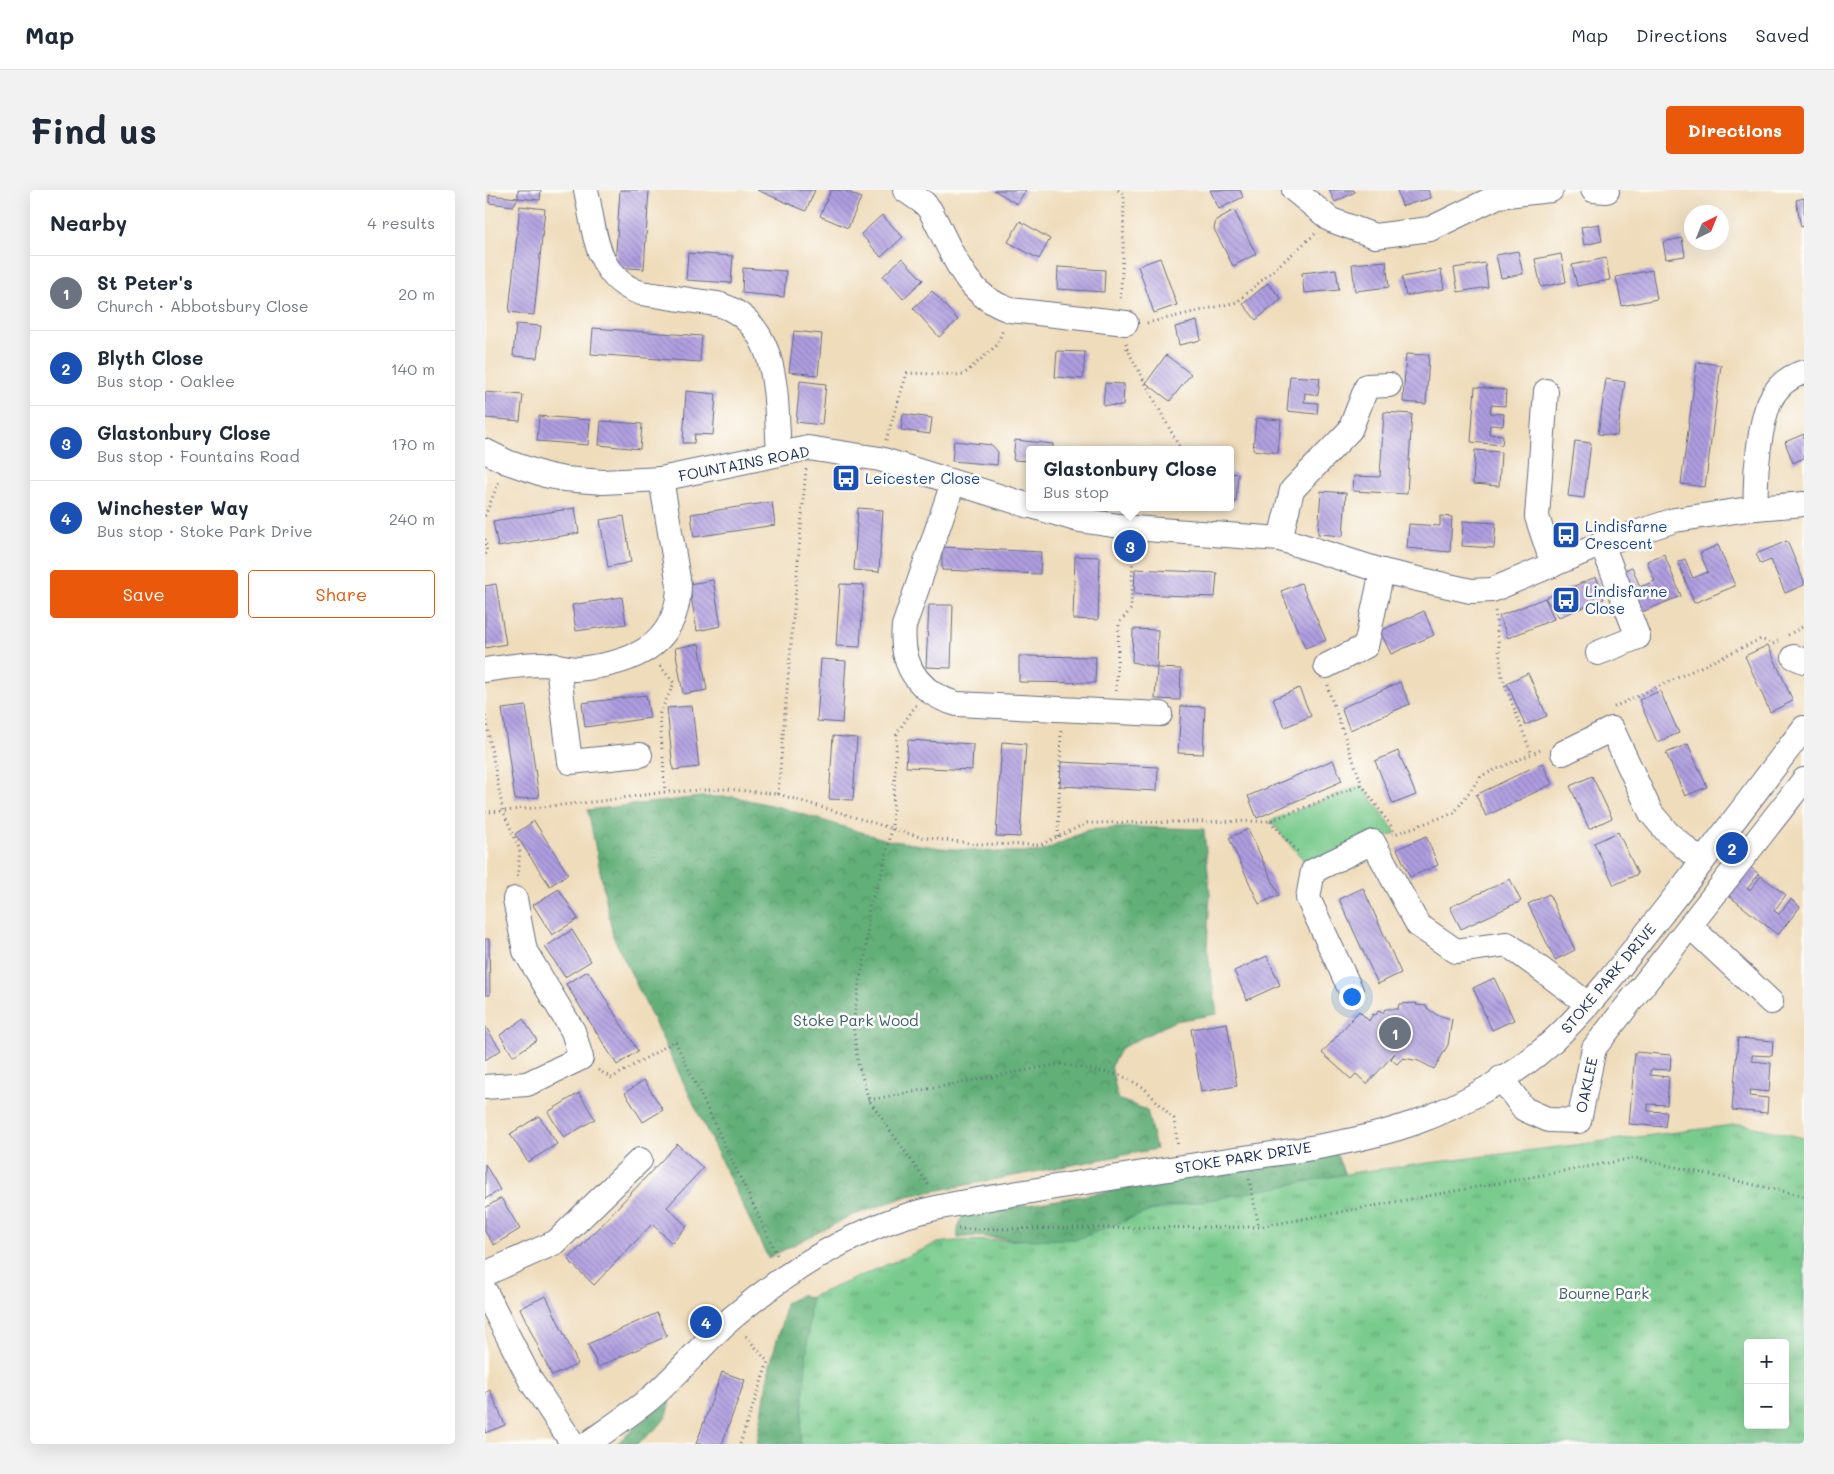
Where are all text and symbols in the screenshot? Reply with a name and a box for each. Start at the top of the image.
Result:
text: Map [25,19,74,50]
text: Map [1571,23,1608,47]
text: Directions [1636,23,1728,47]
text: Saved [1756,23,1809,47]
button: Directions [1666,106,1804,154]
text: Find us [30,107,157,153]
north arrow [1684,205,1729,250]
text: Nearby [50,209,127,236]
text: 4 results [367,212,435,233]
text: St Peter's [97,270,193,295]
text: 1 [62,283,70,304]
text: 20 m [398,283,435,304]
text: Church · Abbotsbury Close [97,295,309,316]
text: Blyth Close [97,345,203,370]
text: 2 [62,358,70,379]
text: 140 m [391,358,435,379]
text: Bus stop · Oaklee [97,370,235,391]
text: Glastonbury Close [97,420,271,445]
text: 3 [61,433,71,454]
text: 170 m [391,433,435,454]
street label: FOUNTAINS ROAD [677,440,811,486]
text: Bus stop · Fountains Road [97,445,300,466]
popup [1026,446,1234,511]
text: Glastonbury Close [1043,456,1217,481]
bus stop icon: Leicester Close [831,463,861,493]
place label: Leicester Close [865,468,980,488]
text: Bus stop [1043,481,1109,502]
text: Winchester Way [97,495,248,520]
text: 4 [61,508,71,529]
text: 240 m [389,508,435,529]
place label: Lindisfarne Crescent [1585,516,1668,553]
text: Bus stop · Stoke Park Drive [97,520,313,541]
bus stop icon: Lindisfarne Crescent [1551,520,1581,550]
pin: 3 [1114,527,1146,565]
button: Save [50,570,238,618]
button: Share [248,570,435,618]
place label: Lindisfarne Close [1585,581,1668,618]
bus stop icon: Lindisfarne Close [1551,585,1581,615]
pin: 2 [1716,829,1748,867]
street label: STOKE PARK DRIVE [1556,918,1660,1037]
your location [1339,984,1365,1010]
park label: Stoke Park Wood [793,1010,919,1030]
pin: 1 [1379,1014,1411,1052]
street label: OAKLEE [1570,1055,1602,1115]
street label: STOKE PARK DRIVE [1173,1136,1313,1178]
park label: Bourne Park [1559,1283,1649,1303]
pin: 4 [690,1303,722,1341]
map controls [1744,1339,1789,1429]
button: + [1744,1339,1789,1384]
button: − [1744,1384,1789,1429]

